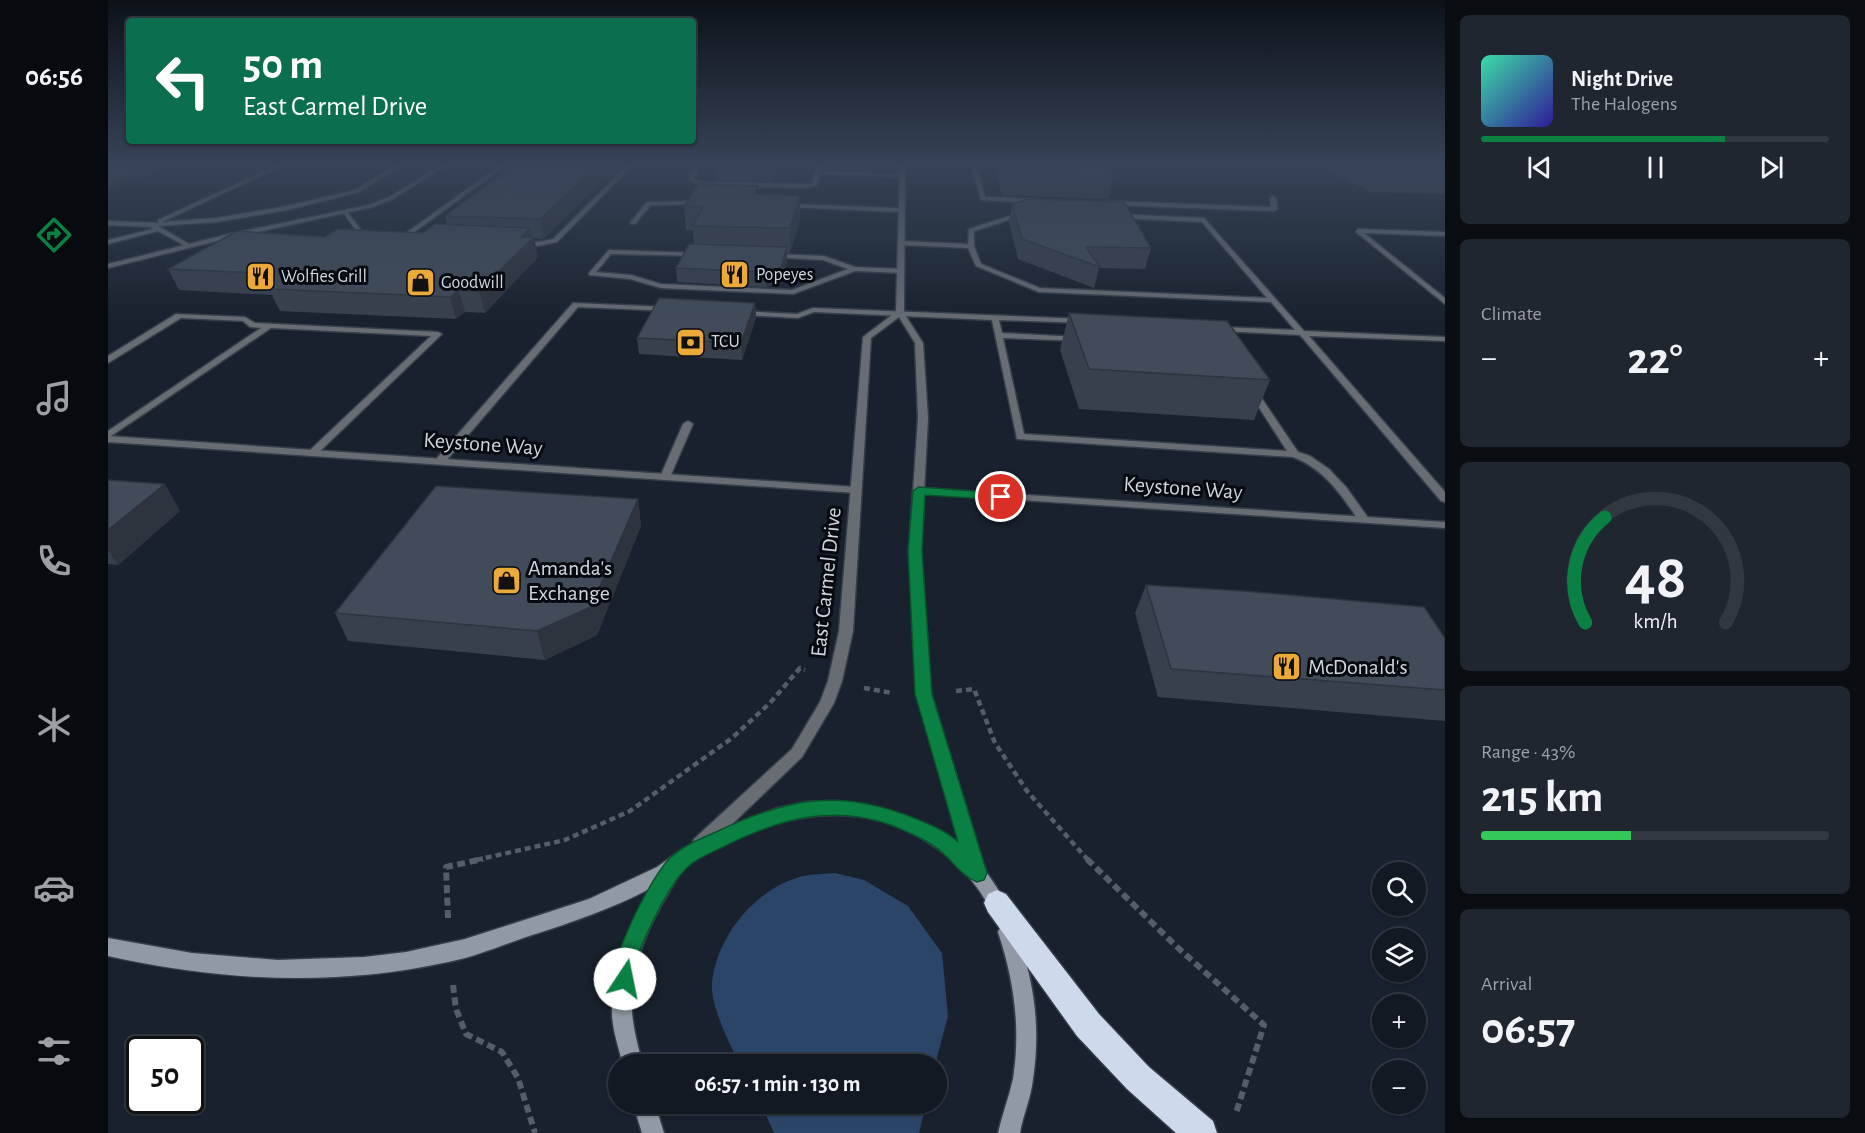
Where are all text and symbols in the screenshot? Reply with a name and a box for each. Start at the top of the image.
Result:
icon: left [144,42,222,120]
text: 50 m [243,44,323,86]
text: 06:56 [25,63,83,90]
text: Night Drive [1571,68,1673,90]
text: East Carmel Drive [243,93,427,120]
text: The Halogens [1571,94,1677,114]
icon: previous [1523,151,1556,184]
icon: pause [1639,151,1672,184]
icon: next [1755,151,1788,184]
icon: directions [33,214,75,256]
restaurant icon: Popeyes [719,259,751,291]
restaurant icon: Wolfies Grill [244,261,276,293]
place label: Popeyes [756,266,813,284]
shop icon: Goodwill [404,267,436,299]
place label: Wolfies Grill [281,268,367,286]
place label: Goodwill [441,274,504,292]
text: Climate [1481,304,1542,324]
bank icon: TCU [674,326,706,358]
place label: TCU [711,333,740,351]
text: 22° [1627,337,1683,382]
text: − [1481,342,1497,375]
text: + [1813,342,1829,375]
icon: music [33,377,75,419]
street label: Keystone Way [423,429,544,459]
pin [975,471,1026,522]
street label: Keystone Way [1123,473,1244,503]
icon: arrive [984,480,1017,513]
street label: East Carmel Drive [807,506,845,658]
icon: phone [33,540,75,582]
text: 48 [1624,548,1686,610]
place label: Amanda's Exchange [528,557,612,604]
shop icon: Amanda's Exchange [491,565,523,597]
text: km/h [1633,612,1677,633]
restaurant icon: McDonald's [1271,651,1303,683]
place label: McDonald's [1308,656,1408,678]
icon: climate [33,704,75,746]
text: Range · 43% [1481,742,1576,762]
text: 215 km [1481,775,1603,820]
map controls [1372,862,1426,1114]
button: search [1372,862,1426,916]
icon: car [33,867,75,909]
button: layers [1372,928,1426,982]
position arrow [593,947,657,1011]
text: Arrival [1481,974,1532,994]
button: + [1372,994,1426,1048]
text: 06:57 [1481,1007,1575,1052]
icon: filters [33,1030,75,1072]
speed limit sign: 50 [126,1036,204,1114]
button: − [1372,1060,1426,1114]
text: 06:57 · 1 min · 130 m [695,1073,860,1095]

